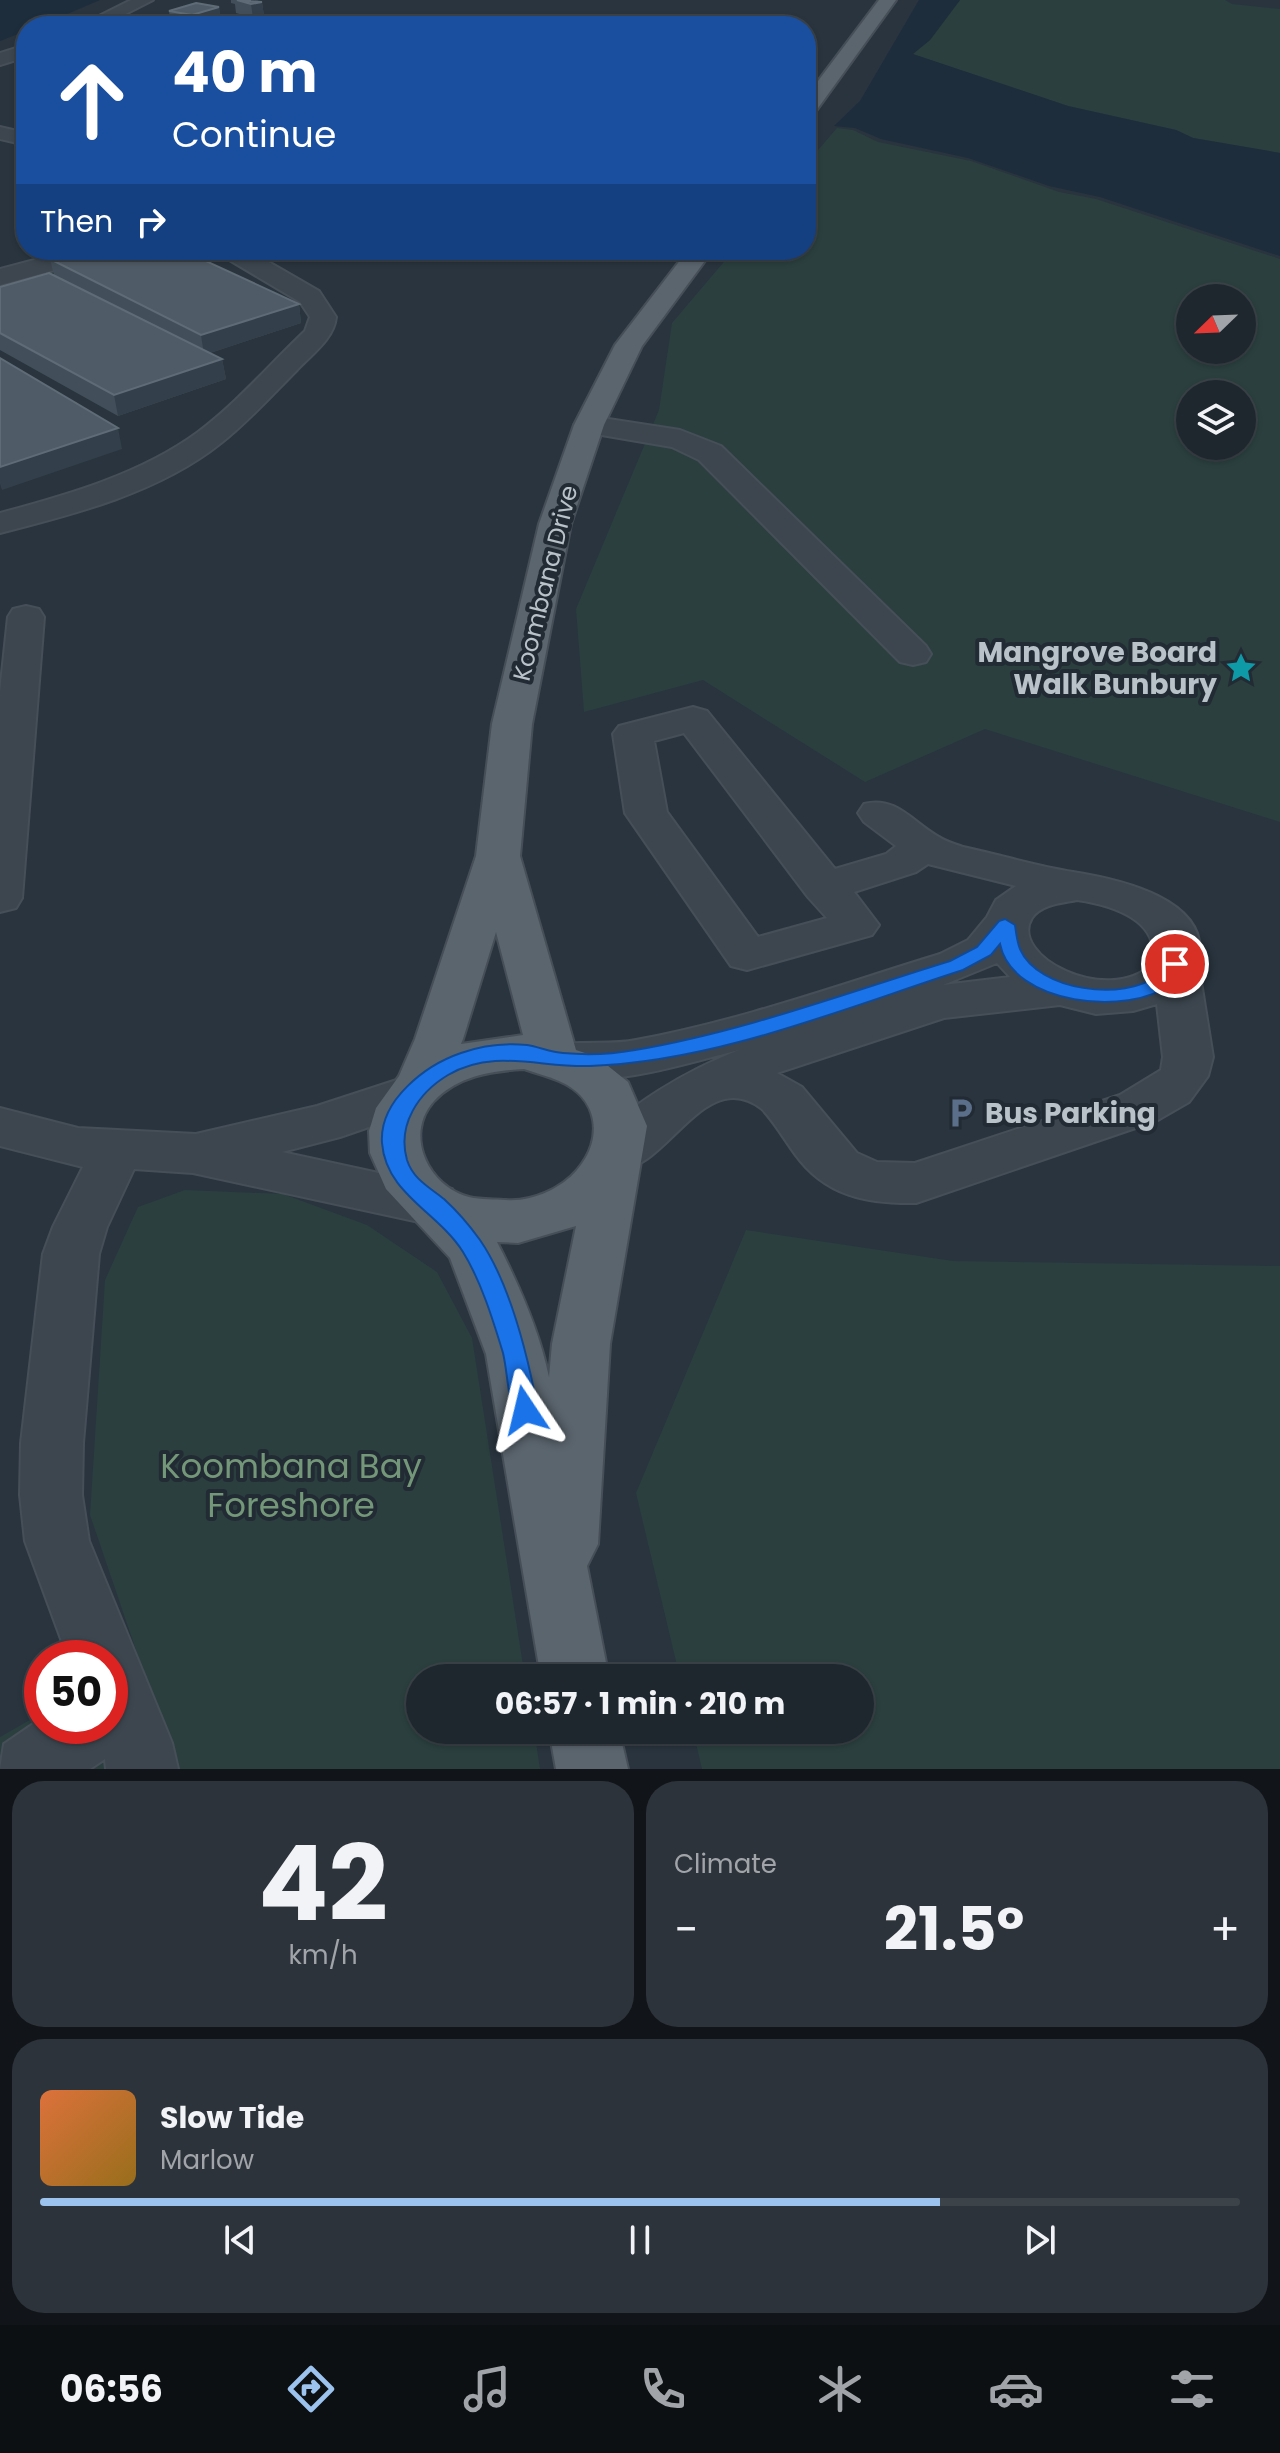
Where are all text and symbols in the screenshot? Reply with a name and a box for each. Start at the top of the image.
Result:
text: 40 m [172,33,318,112]
icon: ahead [40,48,144,152]
text: Continue [172,109,336,160]
text: Then [40,200,113,243]
icon: right [129,200,173,244]
north arrow [1176,284,1256,364]
map controls [1176,284,1256,460]
button: layers [1176,380,1256,460]
street label: Koombana Drive [505,482,585,684]
place label: Mangrove Board Walk Bunbury [978,633,1217,704]
place icon: Mangrove Board Walk Bunbury [1224,651,1258,685]
pin [1141,930,1209,998]
icon: arrive [1153,942,1197,986]
place label: Bus Parking [985,1094,1156,1133]
parking icon: Bus Parking [944,1096,978,1130]
position arrow [483,1368,567,1452]
park label: Koombana Bay Foreshore [160,1442,422,1529]
speed limit sign: 50 [24,1640,128,1744]
text: 06:57 · 1 min · 210 m [495,1682,785,1725]
text: 42 [258,1811,388,1956]
text: Climate [674,1846,777,1882]
text: 21.5° [884,1887,1024,1971]
text: − [674,1899,698,1960]
text: + [1210,1899,1240,1960]
text: km/h [288,1937,358,1973]
text: Slow Tide [160,2096,304,2139]
text: Marlow [160,2142,254,2178]
icon: previous [218,2218,262,2262]
icon: pause [618,2218,662,2262]
icon: next [1018,2218,1062,2262]
icon: directions [283,2361,339,2417]
icon: music [459,2361,515,2417]
icon: phone [635,2361,691,2417]
icon: climate [812,2361,868,2417]
icon: car [988,2361,1044,2417]
icon: filters [1164,2361,1220,2417]
text: 06:56 [60,2364,163,2415]

